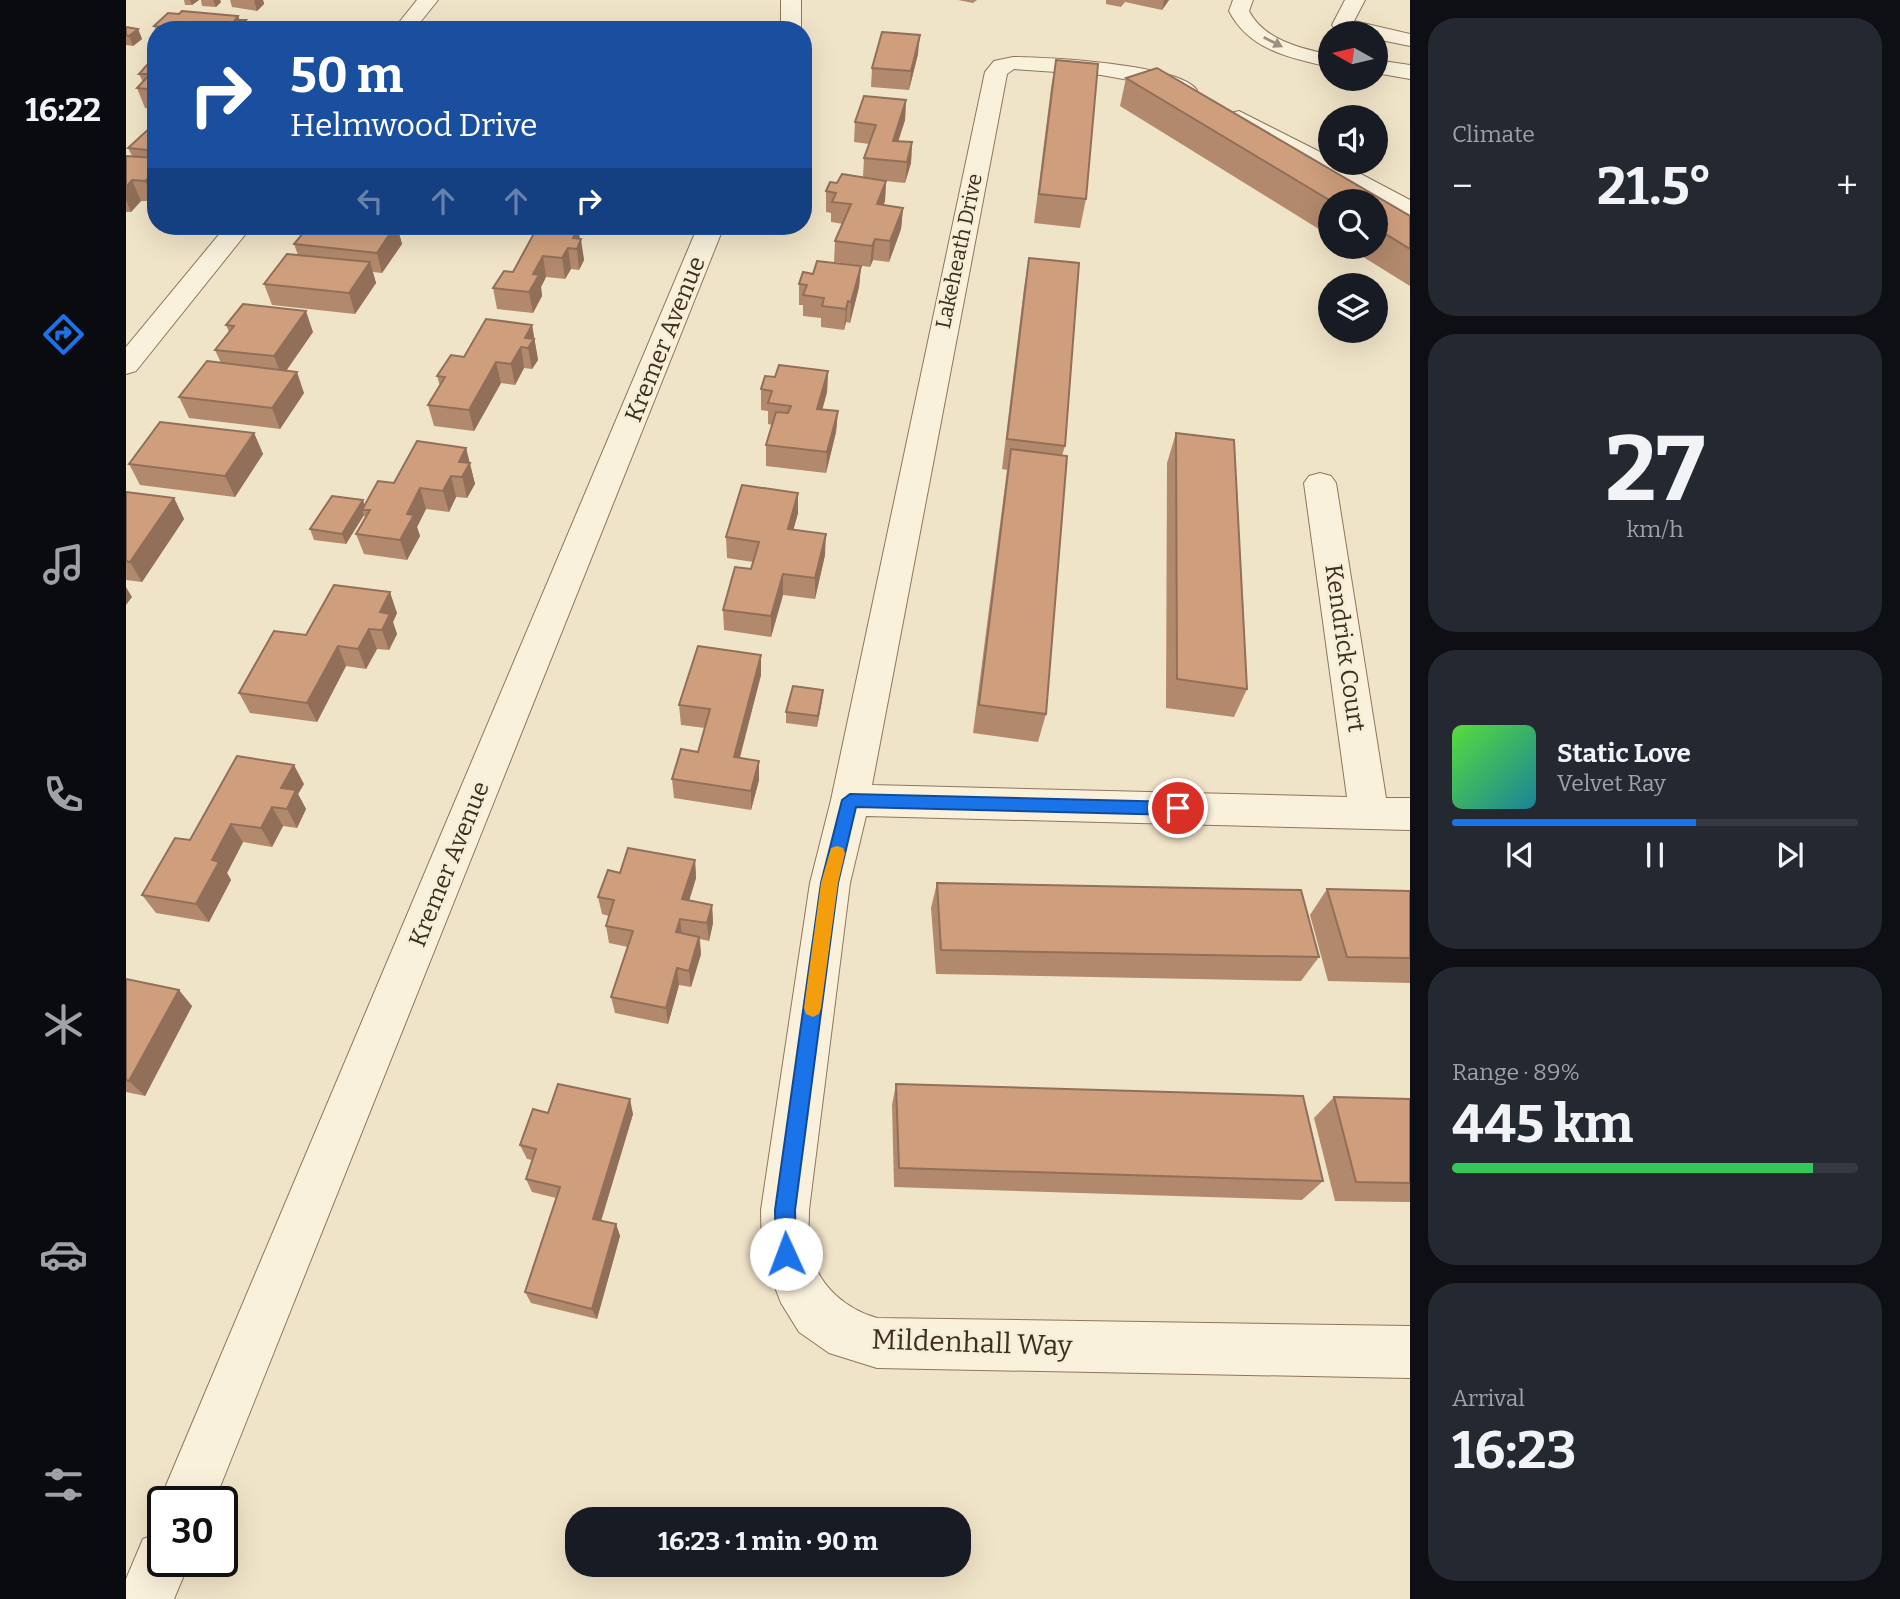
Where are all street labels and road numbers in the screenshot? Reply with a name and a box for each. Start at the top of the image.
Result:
street label: Lakeheath Drive [930,171,988,331]
street label: Kremer Avenue [619,252,711,426]
street label: Kendrick Court [1319,562,1371,734]
street label: Kremer Avenue [403,777,495,951]
street label: Mildenhall Way [871,1323,1073,1363]

